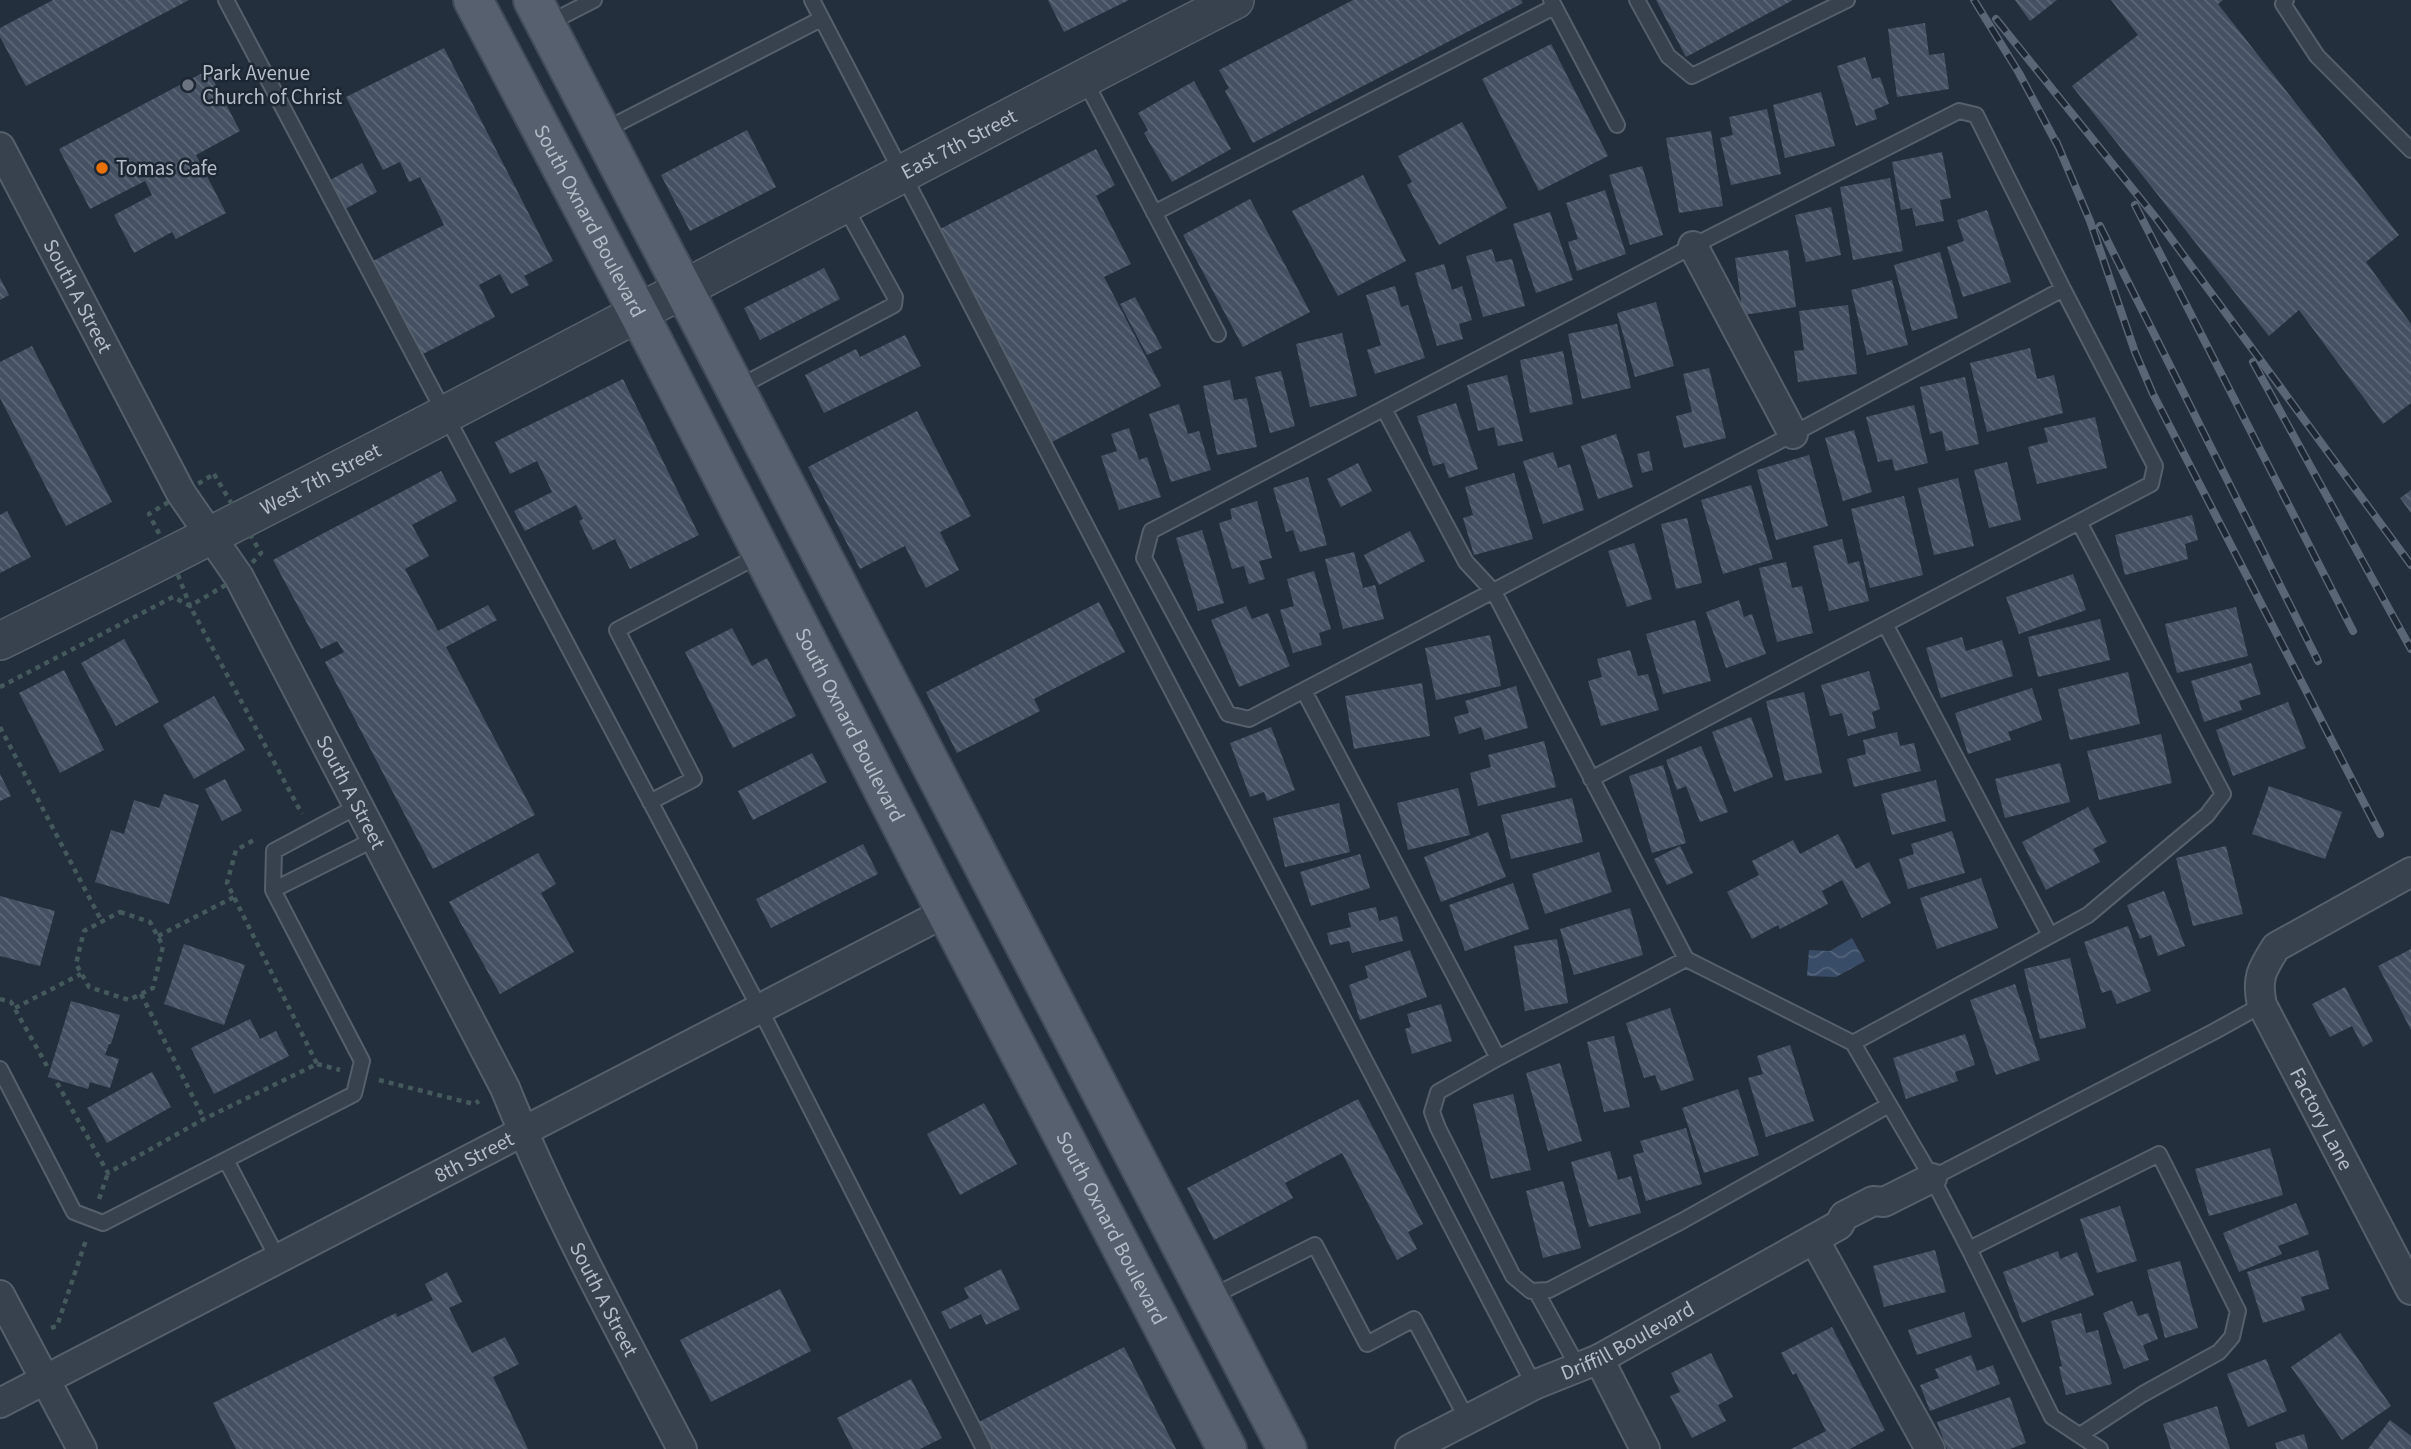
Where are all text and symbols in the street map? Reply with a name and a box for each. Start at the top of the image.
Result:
place label: Park Avenue Church of Christ [202,58,342,112]
marker: Park Avenue Church of Christ [180,77,196,93]
street label: East 7th Street [895,101,1022,187]
street label: South Oxnard Boulevard [526,119,653,323]
place label: Tomas Cafe [116,153,217,183]
marker: Tomas Cafe [94,160,110,176]
street label: South A Street [36,234,120,358]
street label: West 7th Street [255,435,386,523]
street label: South Oxnard Boulevard [788,623,912,827]
street label: South A Street [309,730,393,854]
street label: Factory Lane [2282,1062,2361,1176]
street label: 8th Street [429,1124,519,1190]
street label: South Oxnard Boulevard [1048,1126,1174,1330]
street label: South A Street [562,1237,646,1362]
street label: Driffill Boulevard [1556,1294,1700,1388]

